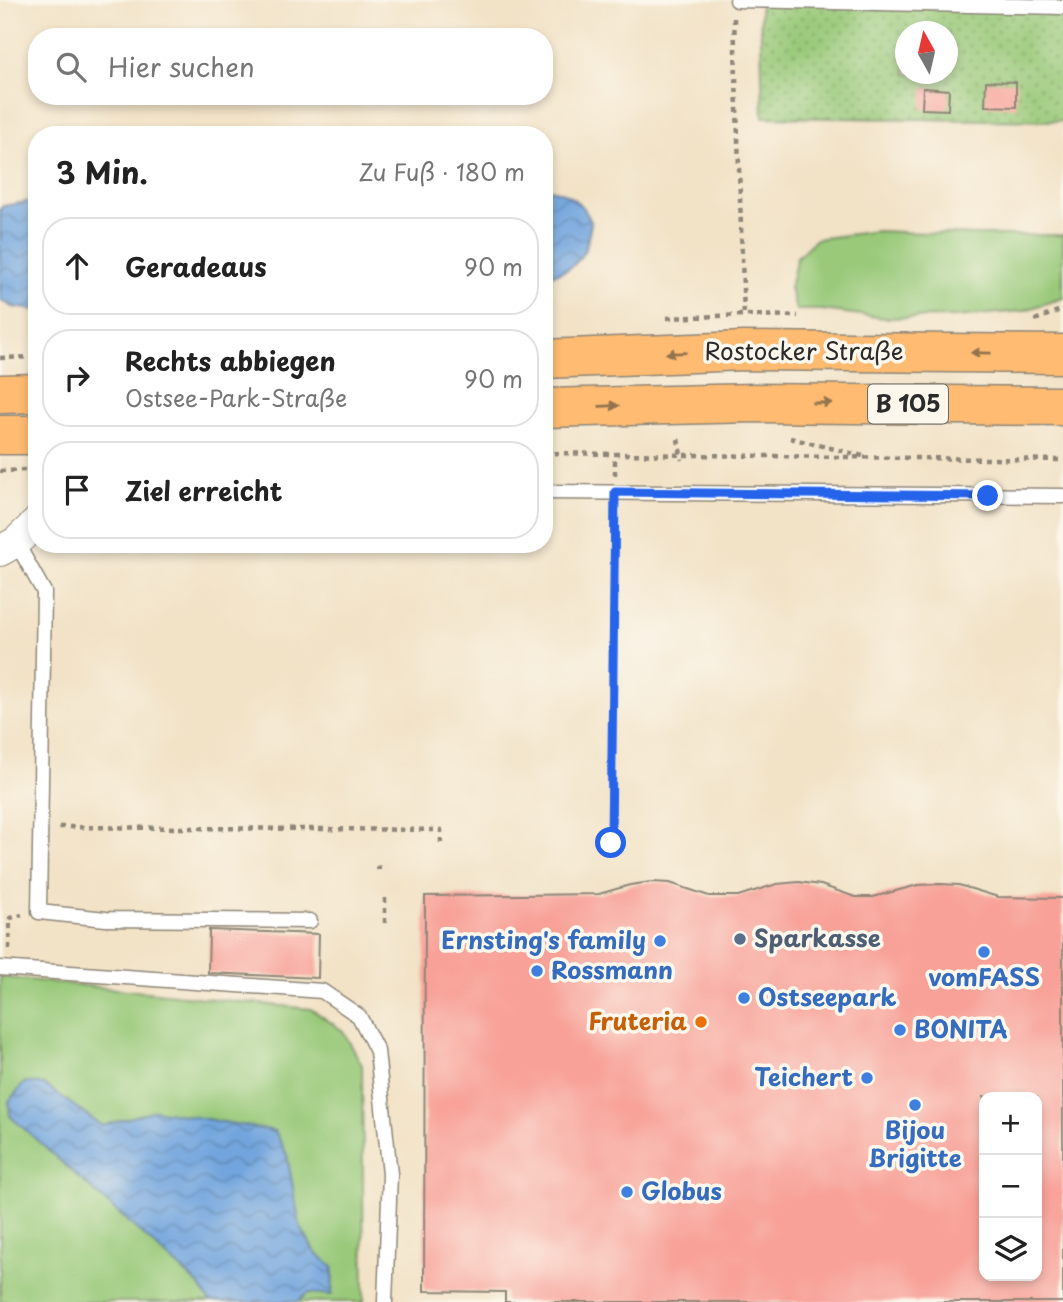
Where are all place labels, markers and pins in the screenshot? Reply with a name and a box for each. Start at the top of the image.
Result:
place label: Sparkasse [754,919,881,955]
place label: Ernsting's family [441,921,646,957]
marker: Sparkasse [732,931,748,947]
marker: Ernsting's family [652,933,668,949]
marker: vomFASS [976,944,992,960]
place label: Rossmann [551,951,673,987]
place label: vomFASS [928,958,1040,994]
marker: Rossmann [529,963,545,979]
place label: Ostseepark [758,978,897,1014]
marker: Ostseepark [736,990,752,1006]
place label: Fruteria [588,1002,687,1038]
place label: BONITA [914,1010,1008,1046]
marker: Fruteria [693,1014,709,1030]
marker: BONITA [892,1022,908,1038]
place label: Teichert [754,1058,853,1094]
marker: Teichert [859,1070,875,1086]
marker: Bijou Brigitte [907,1097,923,1113]
place label: Bijou Brigitte [868,1111,962,1175]
place label: Globus [641,1172,722,1208]
marker: Globus [619,1184,635,1200]

